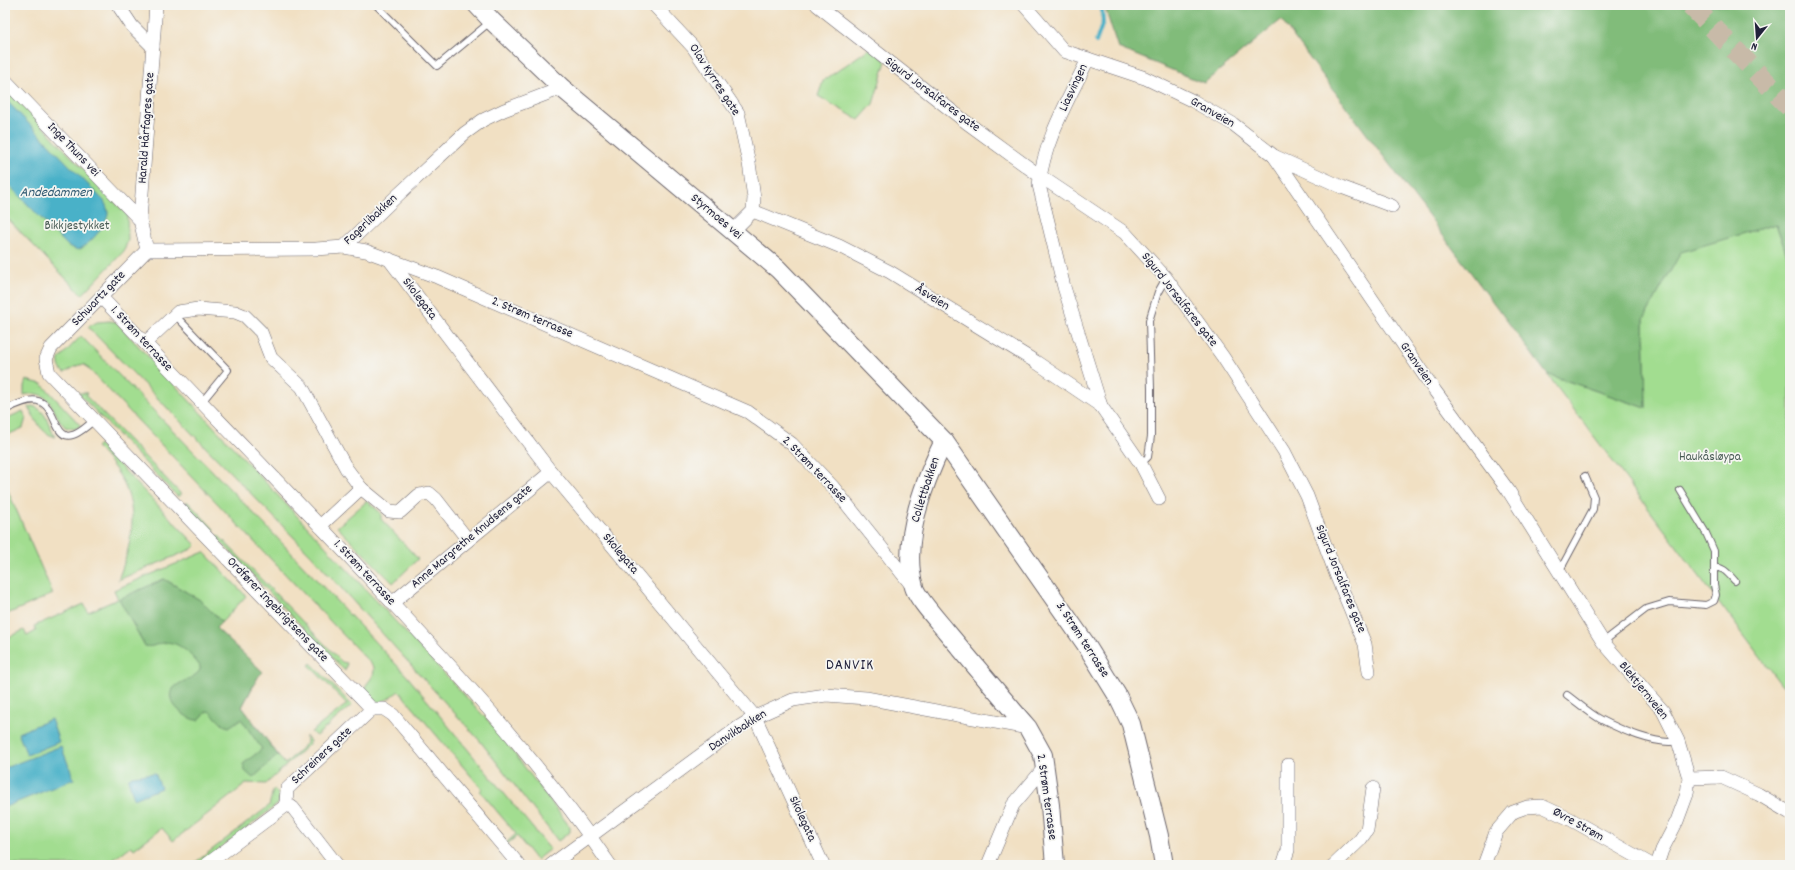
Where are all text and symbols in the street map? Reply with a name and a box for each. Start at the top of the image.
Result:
north arrow [1737,18,1777,58]
text: N [1749,37,1760,54]
street label: Olav Kyrres gate [684,40,745,120]
street label: Sigurd Jorsalfares gate [880,53,984,137]
street label: Liasvingen [1055,61,1093,115]
street label: Harald Hårfagres gate [134,71,160,184]
street label: Granveien [1186,93,1238,133]
street label: Inge Thuns vei [42,119,104,182]
water label: Andedammen [20,183,92,203]
street label: Styrmoes vei [686,189,747,245]
street label: Fagerlibakken [340,190,402,250]
park label: Bikkjestykket [44,217,110,236]
street label: Sigurd Jorsalfares gate [1136,249,1222,351]
street label: Schwartz gate [67,267,131,331]
street label: Skolegata [397,274,442,325]
street label: Åsveien [911,280,953,316]
street label: 2. Strøm terrasse [488,292,576,344]
street label: 1. Strøm terrasse [105,302,177,376]
street label: Granveien [1394,338,1438,390]
street label: 2. Strøm terrasse [777,432,851,508]
park label: Haukåsløypa [1679,448,1742,467]
street label: Collettbakken [906,455,946,525]
street label: Anne Margrethe Knudsens gate [407,480,537,594]
street label: Sigurd Jorsalfares gate [1310,522,1371,636]
street label: Skolegata [597,529,643,579]
street label: 1. Strøm terrasse [328,536,400,610]
street label: Ordfører Ingebrigtsens gate [222,553,333,667]
street label: 3. Strøm terrasse [1050,598,1114,682]
district label: DANVIK [826,655,874,677]
street label: Blektjernveien [1613,658,1673,724]
street label: Danvikbakken [705,705,771,757]
street label: Schreiners gate [287,723,357,789]
street label: 2. Strøm terrasse [1031,753,1061,842]
street label: Skolegata [783,793,821,846]
street label: Øvre Strøm [1549,803,1607,847]

